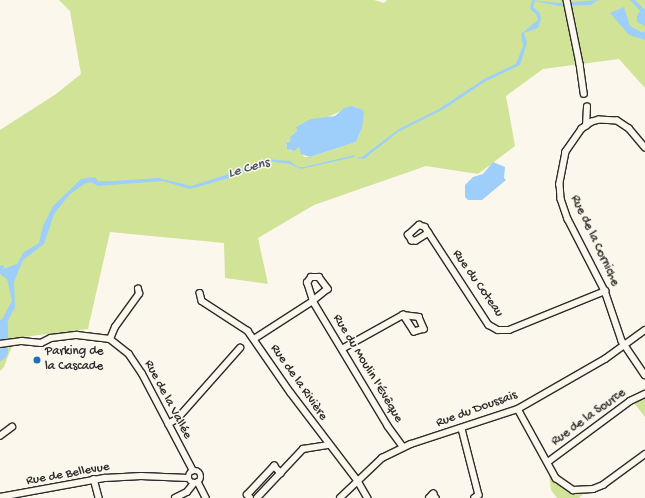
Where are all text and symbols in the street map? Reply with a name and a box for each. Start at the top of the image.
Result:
water label: Le Cens [226,155,272,183]
street label: Rue de la Corniche [566,193,622,289]
street label: Rue du Coteau [448,247,506,321]
street label: Rue du Moulin l'Évêque [328,312,406,426]
street label: Rue de la Rivière [266,342,330,424]
place label: Parking de la Cascade [45,345,104,376]
marker: Parking de la Cascade [32,355,42,365]
street label: Rue de la Vallée [140,358,194,442]
street label: Rue de la Source [549,386,629,450]
street label: Rue du Doussais [434,388,520,432]
street label: Rue de Bellevue [25,460,111,490]

